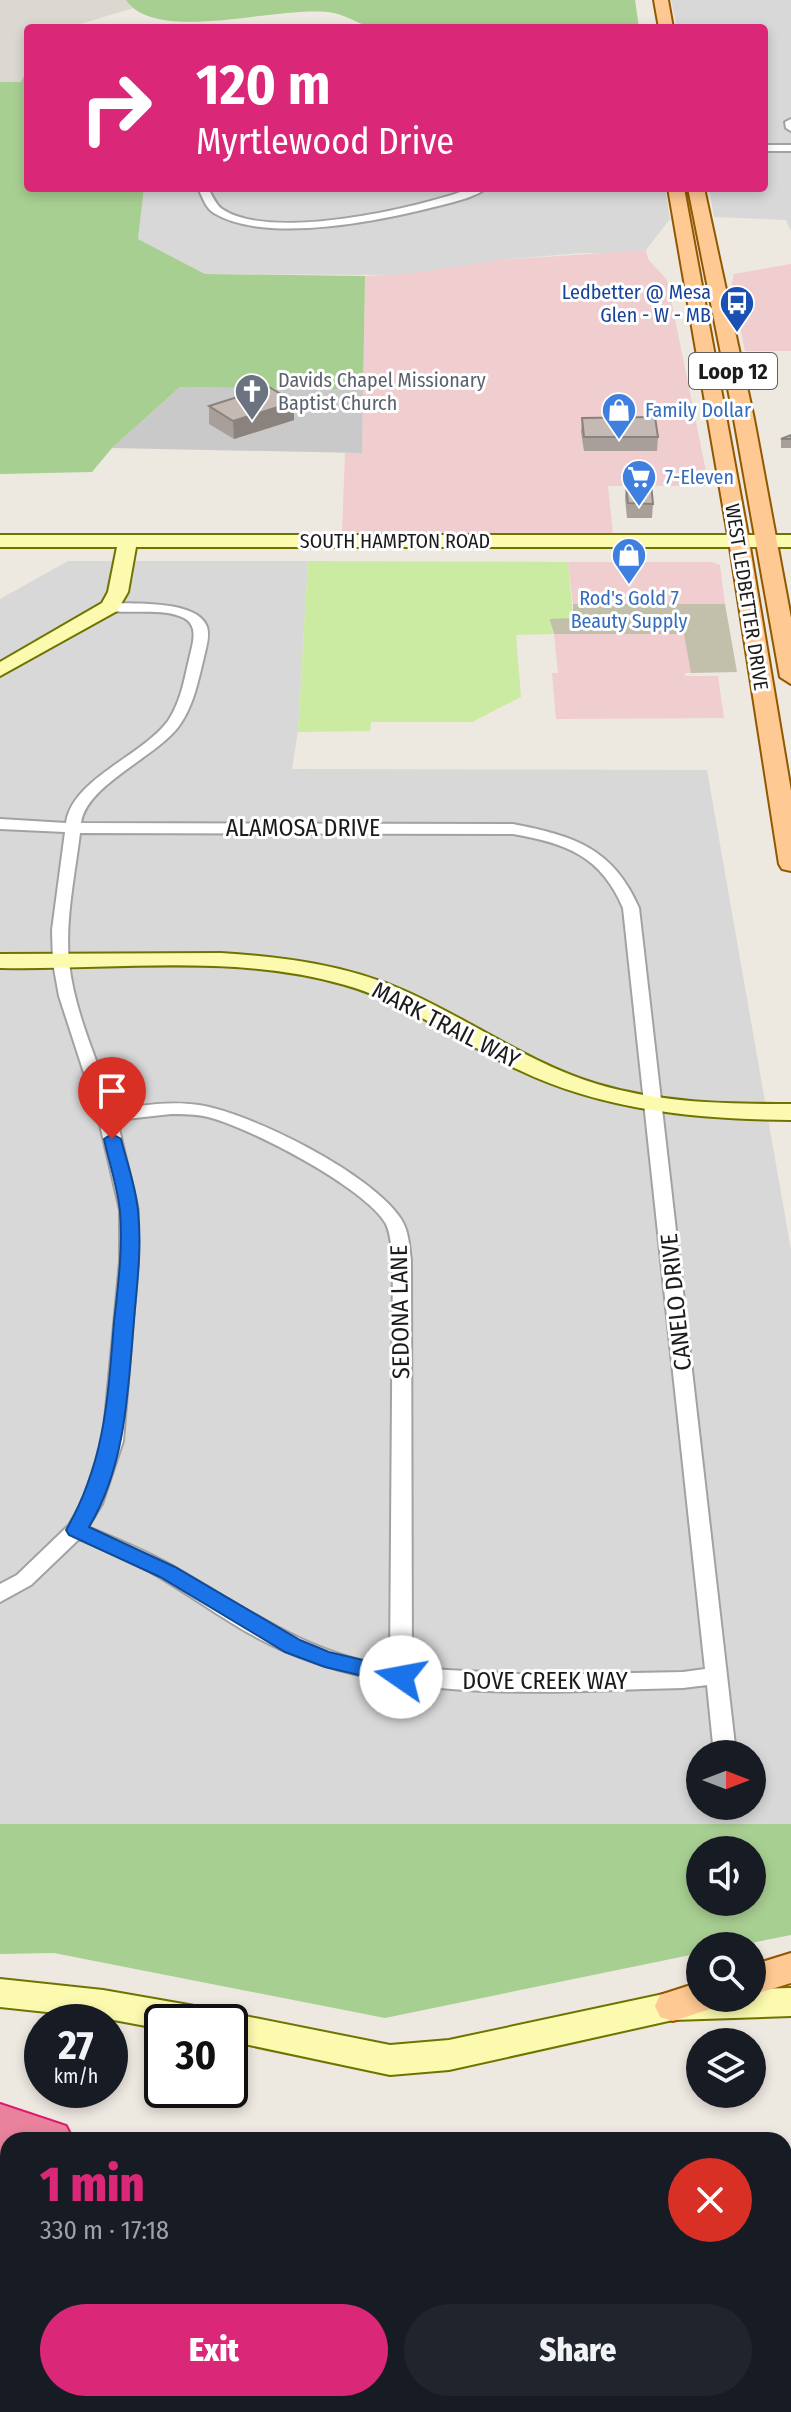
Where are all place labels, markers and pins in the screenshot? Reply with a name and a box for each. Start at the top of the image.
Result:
place label: Ledbetter @ Mesa Glen - W - MB [562,280,711,327]
bus stop icon: Ledbetter @ Mesa Glen - W - MB [718,284,756,334]
place label: Davids Chapel Missionary Baptist Church [278,368,486,415]
church icon: Davids Chapel Missionary Baptist Church [233,372,271,422]
shop icon: Family Dollar [600,391,638,441]
place label: Family Dollar [645,398,751,422]
supermarket icon: 7-Eleven [620,458,658,508]
place label: 7-Eleven [665,465,734,489]
shop icon: Rod's Gold 7 Beauty Supply [610,536,648,586]
place label: Rod's Gold 7 Beauty Supply [571,586,687,633]
pin [78,1057,146,1139]

